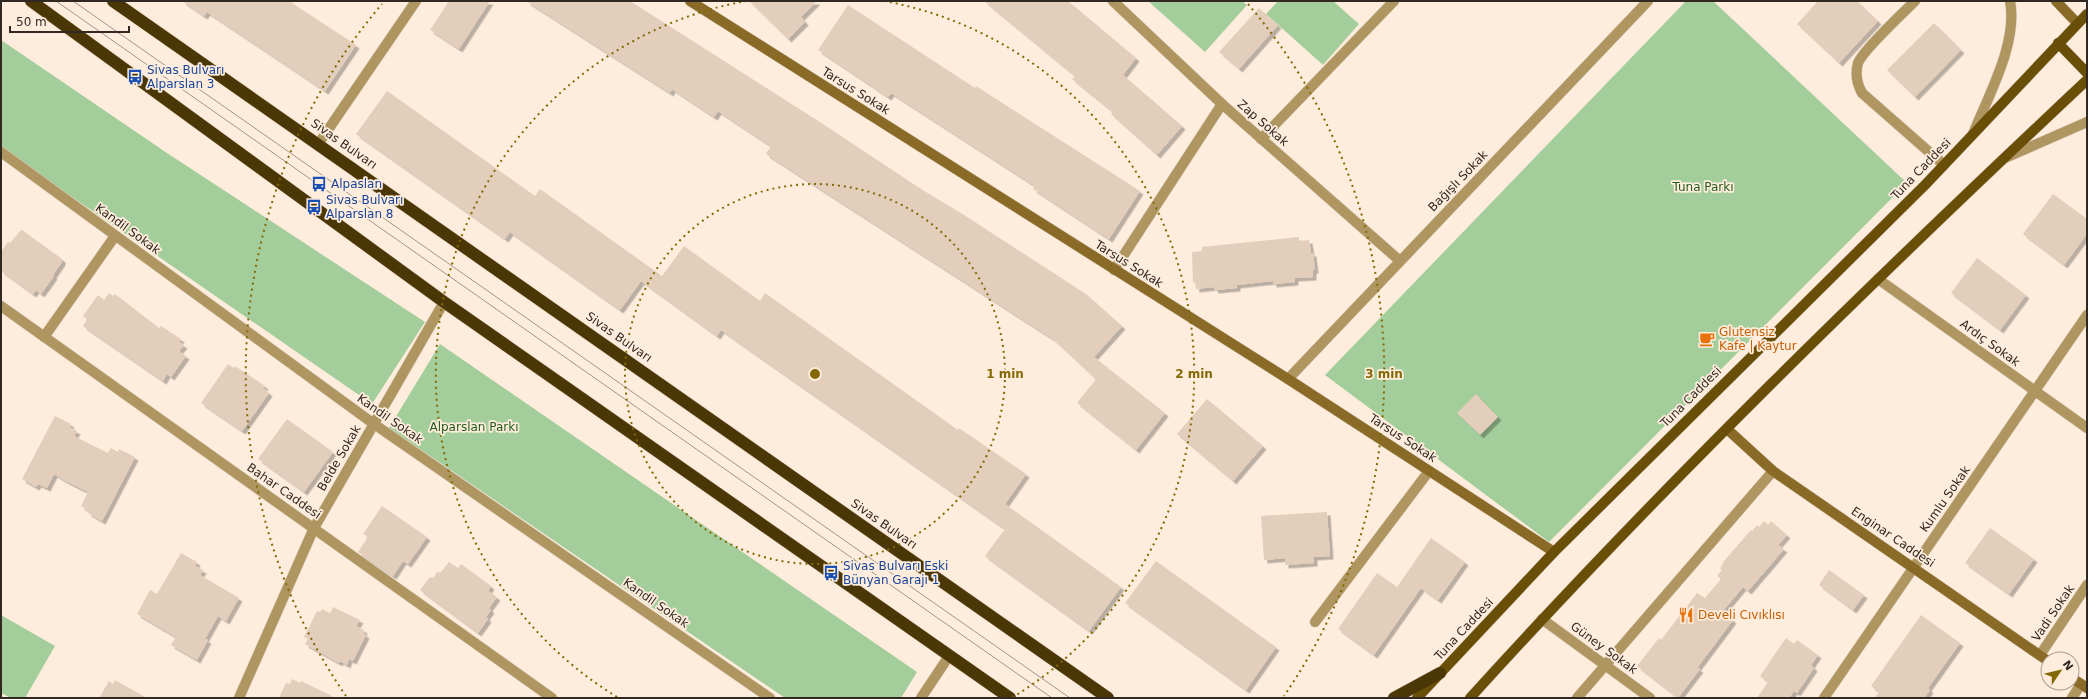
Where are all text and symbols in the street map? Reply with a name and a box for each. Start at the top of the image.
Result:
scale bar [10,8,129,34]
text: 50 m [16,15,47,29]
place label: Sivas Bulvarı Alparslan 3 [147,63,224,91]
street label: Tarsus Sokak [819,64,893,118]
bus stop icon: Sivas Bulvarı Alparslan 3 [126,68,144,86]
street label: Zap Sokak [1235,97,1291,149]
street label: Sivas Bulvarı [308,116,380,172]
street label: Tuna Caddesi [1888,135,1954,203]
street label: Bağışlı Sokak [1425,148,1491,214]
bus stop icon: Alpaslan [310,175,328,193]
place label: Alpaslan [331,177,382,191]
park label: Tuna Parkı [1671,180,1734,194]
place label: Sivas Bulvarı Alparslan 8 [326,193,403,221]
bus stop icon: Sivas Bulvarı Alparslan 8 [305,198,323,216]
street label: Kandil Sokak [93,201,163,257]
street label: Tarsus Sokak [1092,237,1166,291]
street label: Sivas Bulvarı [583,309,655,365]
street label: Ardıç Sokak [1957,317,2023,369]
place label: Glutensiz Kafe | Kaytur [1719,325,1797,353]
cafe icon: Glutensiz Kafe | Kaytur [1698,330,1716,348]
street label: Tuna Caddesi [1657,364,1724,431]
centre of rings [808,367,822,381]
text: 1 min [986,367,1024,381]
text: 2 min [1175,367,1213,381]
text: 3 min [1365,367,1403,381]
street label: Kandil Sokak [355,391,425,447]
street label: Tarsus Sokak [1366,410,1439,465]
park label: Alparslan Parkı [429,420,519,434]
street label: Belde Sokak [314,423,364,493]
street label: Bahar Caddesi [244,460,324,522]
street label: Kumlu Sokak [1917,463,1973,535]
street label: Sivas Bulvarı [848,496,920,552]
street label: Enginar Caddesi [1849,504,1937,570]
place label: Sivas Bulvarı Eski Bünyan Garajı 1 [843,559,948,587]
bus stop icon: Sivas Bulvarı Eski Bünyan Garajı 1 [822,564,840,582]
street label: Kandil Sokak [621,575,691,631]
street label: Vadi Sokak [2029,582,2077,644]
street label: Tuna Caddesi [1431,595,1496,664]
restaurant icon: Develi Cıvıklısı [1677,606,1695,624]
place label: Develi Cıvıklısı [1698,608,1785,622]
street label: Güney Sokak [1568,619,1640,677]
north arrow [2040,651,2080,691]
text: N [2060,658,2076,673]

